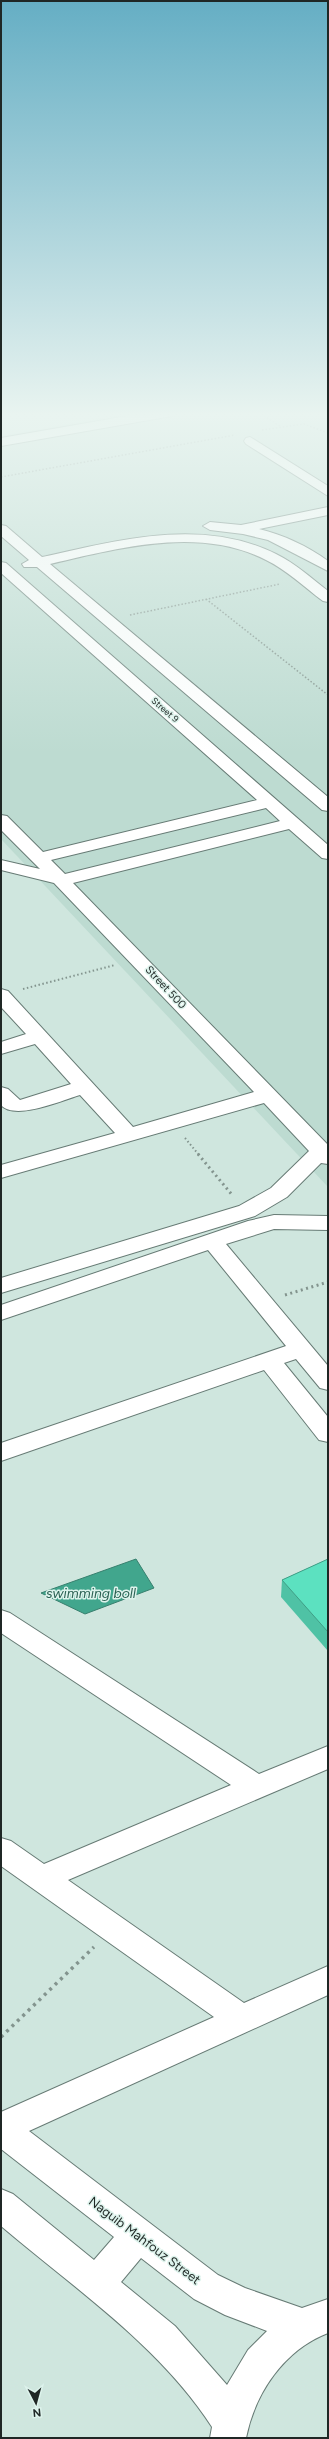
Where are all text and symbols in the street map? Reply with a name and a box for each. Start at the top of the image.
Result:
street label: Street 9 [149,695,181,724]
street label: Street 500 [142,963,189,1012]
water label: swimming boll [46,1585,137,1602]
street label: Naguib Mahfouz Street [86,2194,204,2287]
north arrow [16,2383,56,2423]
text: N [32,2406,42,2419]

